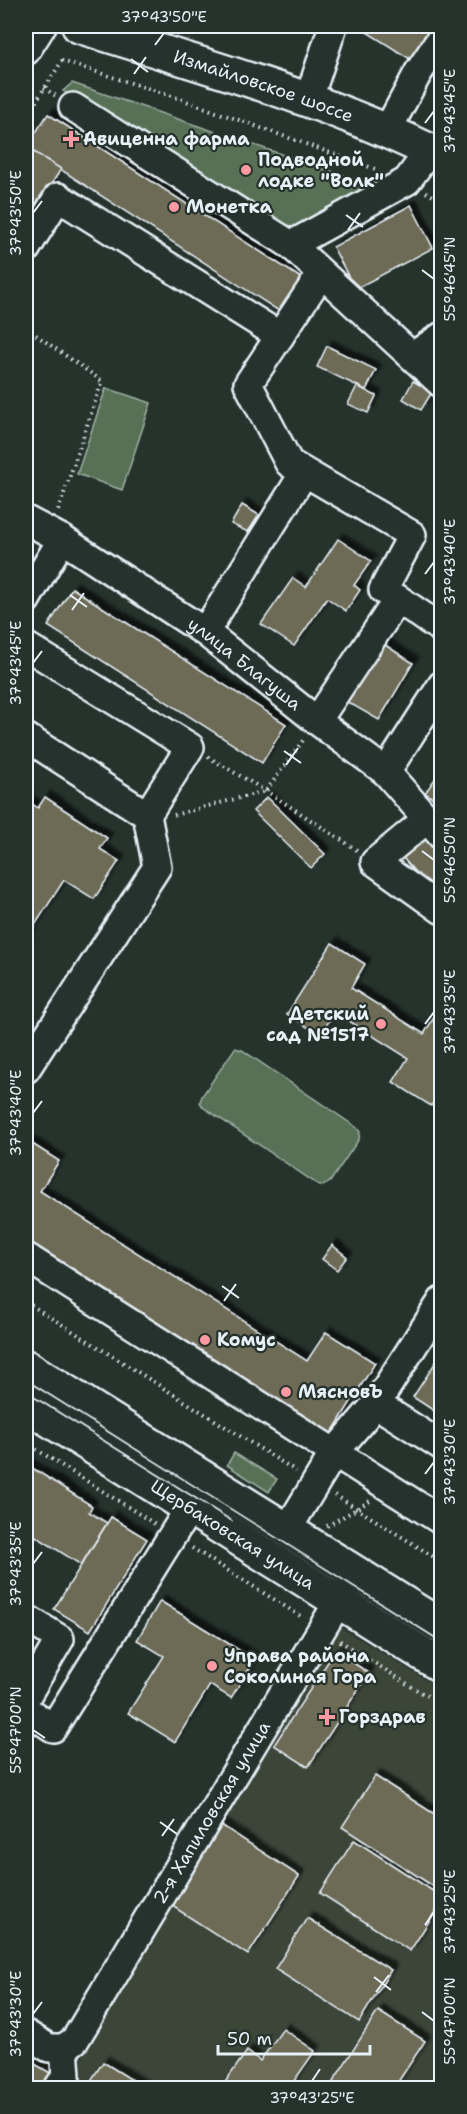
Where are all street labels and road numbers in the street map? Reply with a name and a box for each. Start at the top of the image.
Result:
street label: Измайловское шоссе [171,44,357,128]
street label: улица Благуша [183,612,306,716]
street label: Щербаковская улица [146,1474,319,1595]
street label: 2-я Хапиловская улица [148,1717,276,1908]

